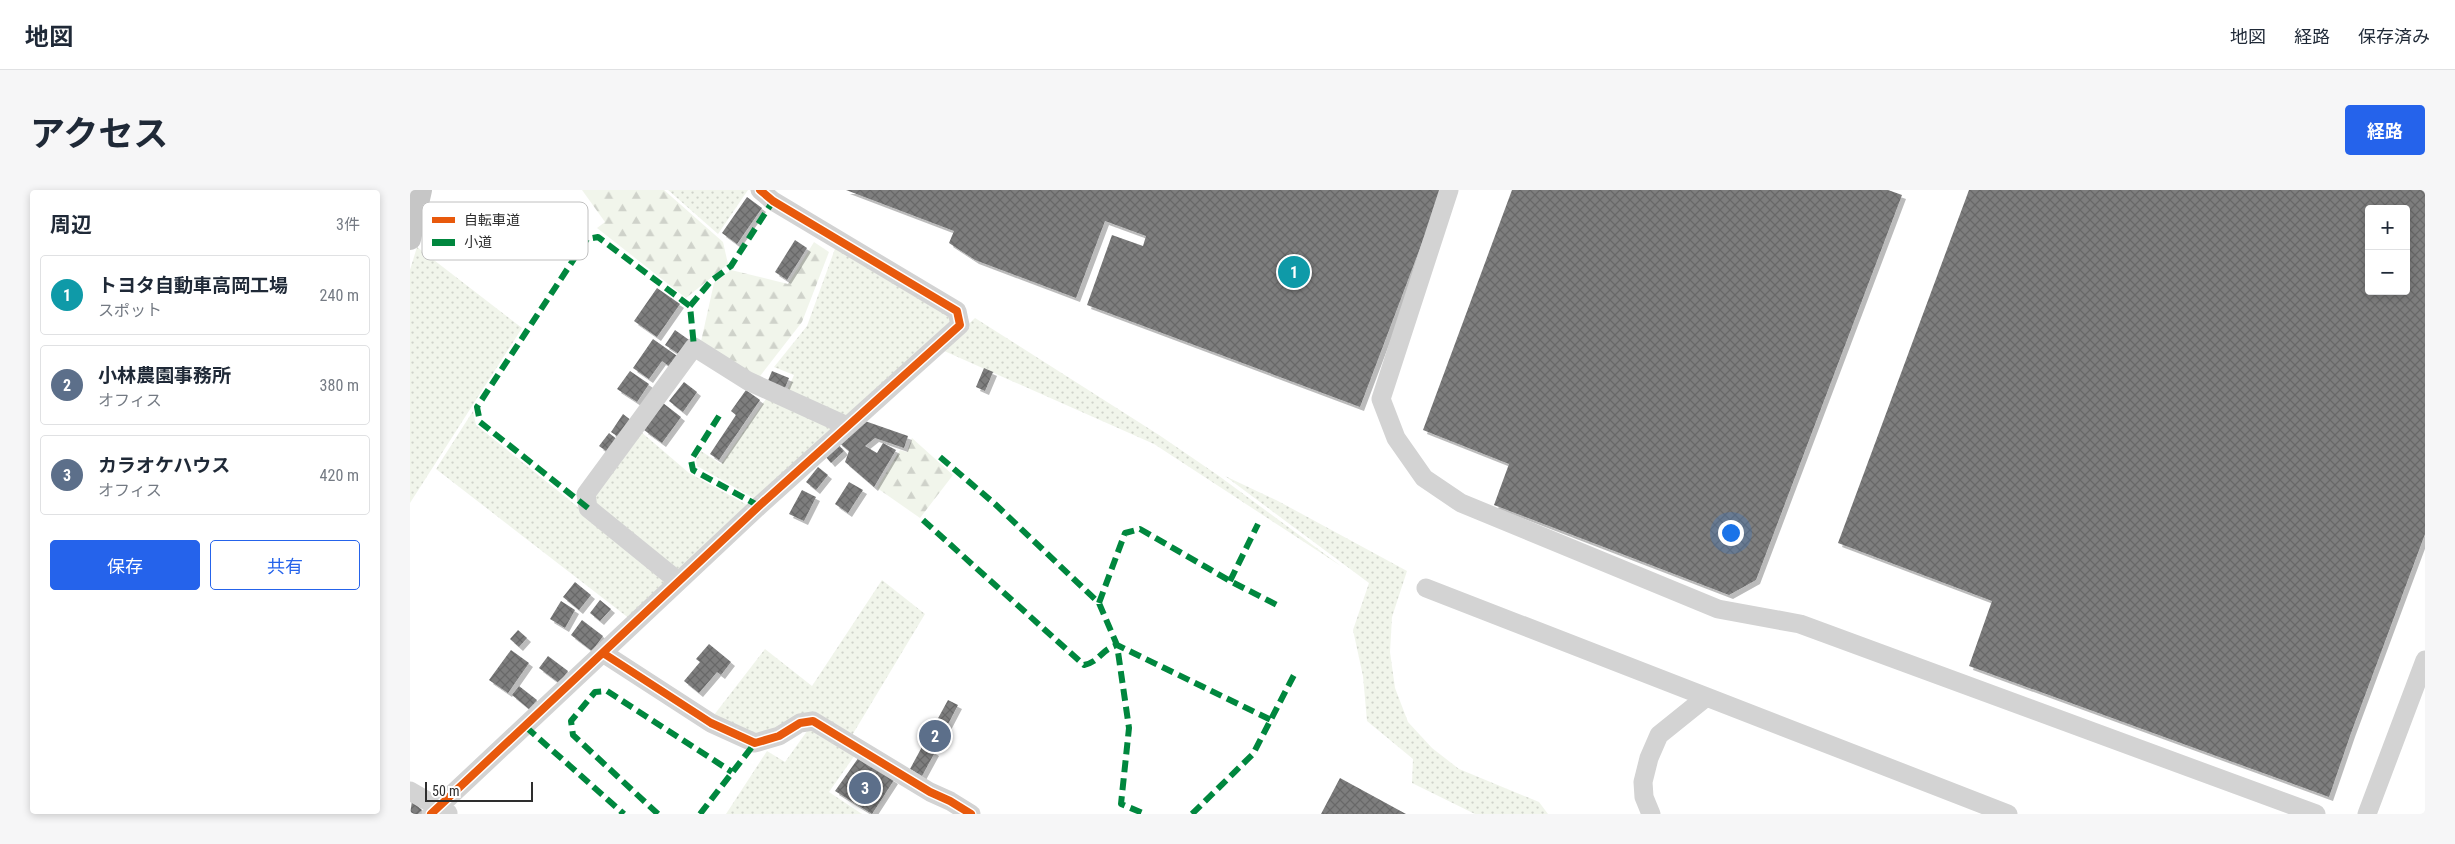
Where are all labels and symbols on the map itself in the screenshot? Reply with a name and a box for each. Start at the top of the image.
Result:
legend [422,202,588,260]
text: 自転車道 [464,212,520,228]
text: 小道 [464,234,492,250]
pin: 1 [1278,253,1310,291]
your location [1718,520,1744,546]
pin: 2 [919,717,951,755]
pin: 3 [849,769,881,807]
scale bar [425,779,532,802]

